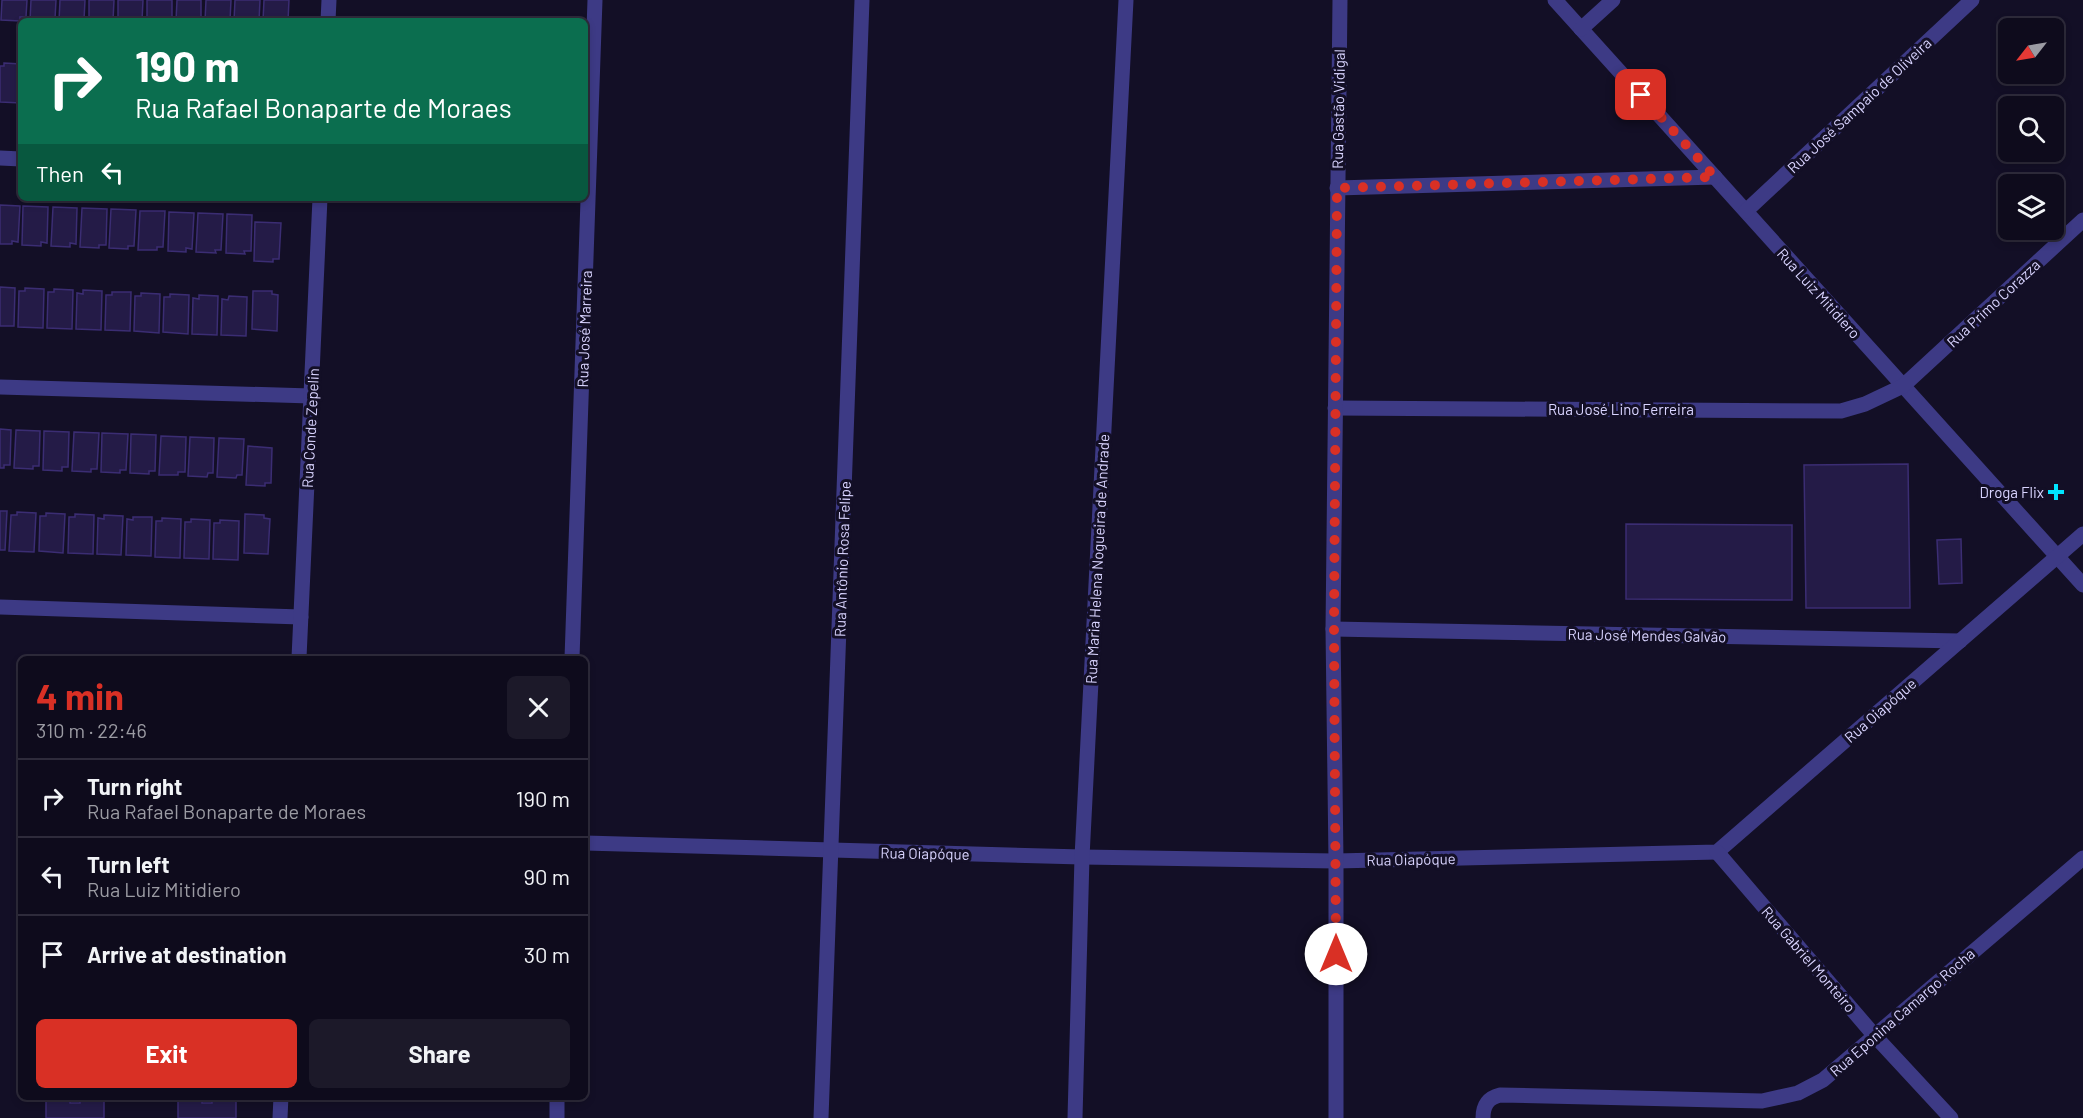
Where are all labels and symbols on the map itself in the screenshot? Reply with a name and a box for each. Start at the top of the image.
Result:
north arrow [1998,18,2064,84]
street label: Rua José Sampaio de Oliveira [1783,34,1935,176]
street label: Rua Gastão Vidigal [1328,49,1348,169]
pin [1615,69,1666,120]
street label: Rua Luiz Mitidiero [1774,244,1864,342]
street label: Rua Primo Corazza [1943,255,2043,351]
street label: Rua José Marreira [573,270,595,388]
street label: Rua Conde Zepelin [298,368,322,488]
street label: Rua José Lino Ferreira [1548,400,1694,418]
street label: Rua Maria Helena Nogueira de Andrade [1081,434,1113,684]
street label: Rua Antônio Rosa Felipe [830,481,854,637]
place label: Droga Flix [1980,483,2044,501]
marker: Droga Flix [2049,485,2063,499]
street label: Rua José Mendes Galvão [1567,625,1727,645]
street label: Rua Oiapóque [1840,674,1920,746]
street label: Rua Oiapóque [880,843,970,863]
street label: Rua Oiapóque [1366,849,1456,869]
street label: Rua Gabriel Monteiro [1758,902,1860,1016]
position arrow [1304,922,1368,986]
street label: Rua Eponina Camargo Rocha [1826,944,1978,1080]

